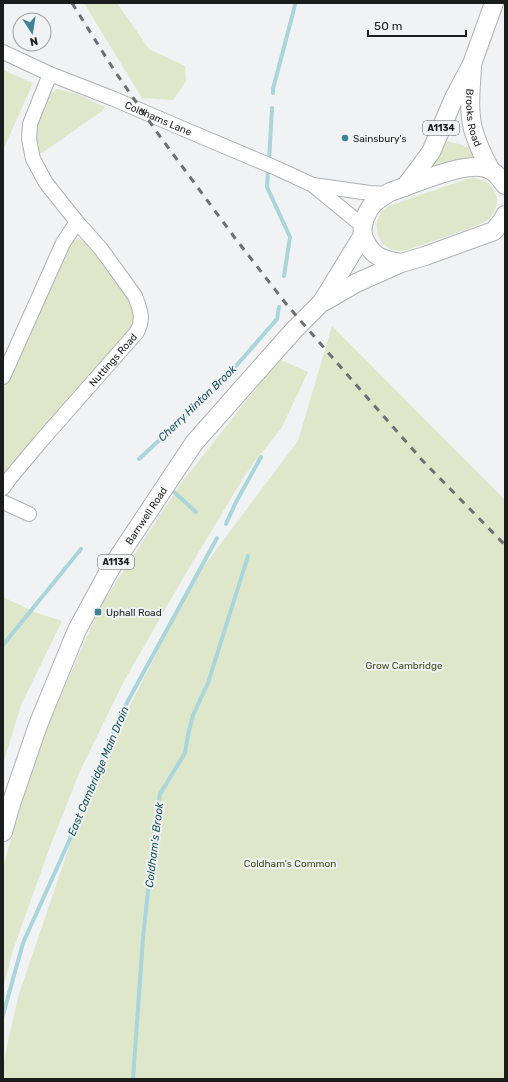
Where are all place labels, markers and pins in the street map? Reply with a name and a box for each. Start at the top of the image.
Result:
marker: Sainsbury's [340,133,350,143]
place label: Sainsbury's [353,133,407,145]
marker: Uphall Road [93,607,103,617]
place label: Uphall Road [106,607,162,619]

